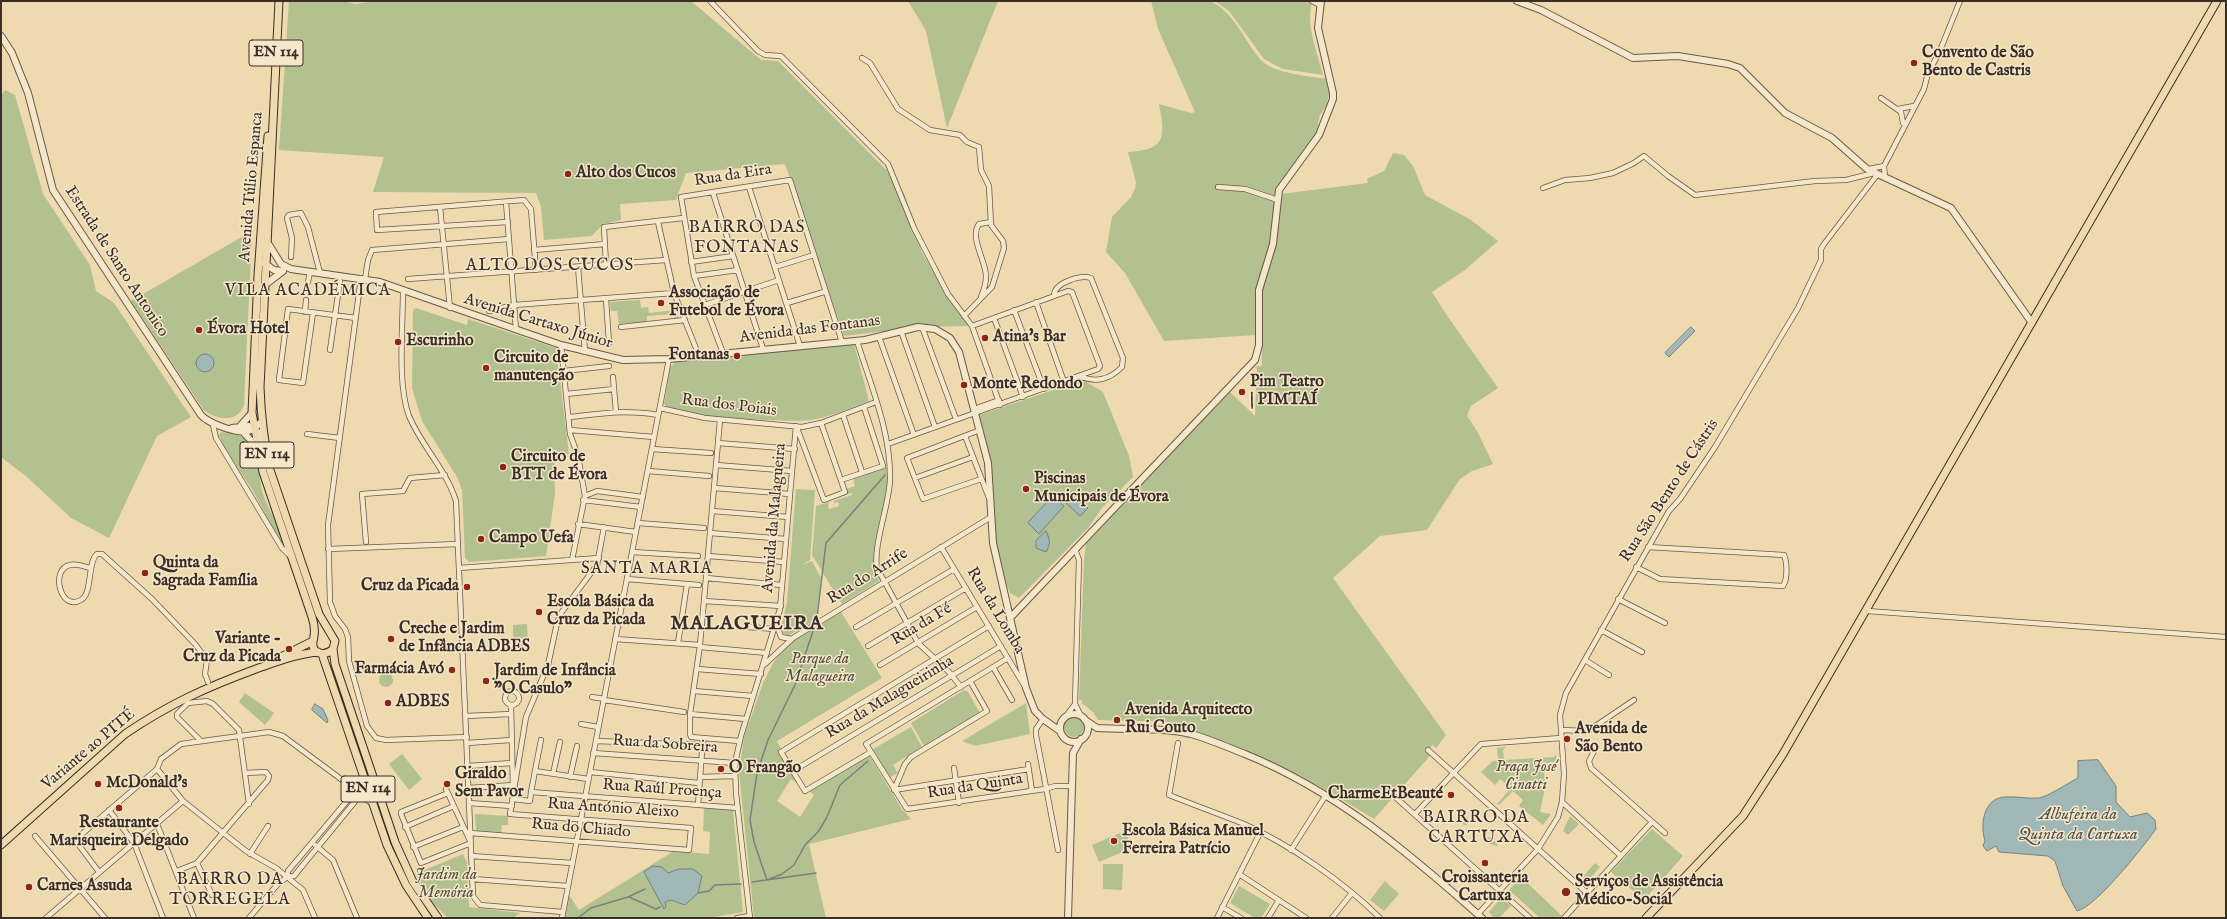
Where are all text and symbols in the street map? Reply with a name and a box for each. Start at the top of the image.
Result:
road number: EN 114 [249,40,303,66]
place label: Convento de São Bento de Castris [1922,44,2034,82]
marker: Convento de São Bento de Castris [1909,58,1919,68]
street label: Avenida Túlio Espanca [236,111,268,263]
street label: Rua da Eira [693,160,773,192]
place label: Alto dos Cucos [576,164,676,184]
marker: Alto dos Cucos [563,169,573,179]
street label: Estrada de Santo Antonico [60,183,172,341]
district label: BAIRRO DAS FONTANAS [689,219,805,259]
district label: ALTO DOS CUCOS [466,257,634,277]
district label: VILA ACADÉMICA [225,282,391,302]
place label: Associação de Futebol de Évora [669,284,784,322]
street label: Avenida Cartaxo Júnior [461,290,615,354]
marker: Associação de Futebol de Évora [656,298,666,308]
street label: Avenida das Fontanas [739,312,881,348]
place label: Évora Hotel [207,320,289,340]
marker: Évora Hotel [194,325,204,335]
place label: Atina's Bar [993,328,1066,348]
place label: Escurinho [406,332,474,352]
marker: Atina's Bar [980,333,990,343]
marker: Escurinho [393,337,403,347]
place label: Fontanas [668,346,729,366]
place label: Circuito de manutenção [494,349,574,387]
marker: Fontanas [732,351,742,361]
marker: Circuito de manutenção [481,363,491,373]
place label: Pim Teatro | PIMTAÍ [1250,373,1324,411]
place label: Monte Redondo [972,375,1082,395]
marker: Monte Redondo [959,380,969,390]
marker: Pim Teatro | PIMTAÍ [1237,387,1247,397]
street label: Rua dos Poiais [680,391,778,421]
street label: Rua São Bento de Cástris [1617,416,1723,566]
road number: EN 114 [240,442,294,468]
street label: Avenida da Malagueira [759,442,791,594]
place label: Circuito de BTT de Évora [511,448,607,486]
marker: Circuito de BTT de Évora [498,462,508,472]
place label: Piscinas Municipais de Évora [1034,470,1169,508]
marker: Piscinas Municipais de Évora [1021,484,1031,494]
place label: Campo Uefa [489,529,574,549]
marker: Campo Uefa [476,534,486,544]
street label: Rua do Arrife [824,545,912,609]
place label: Quinta da Sagrada Família [153,554,258,592]
district label: SANTA MARIA [581,560,713,580]
street label: Rua da Lomba [962,564,1028,658]
marker: Quinta da Sagrada Família [140,568,150,578]
place label: Cruz da Picada [361,577,459,597]
marker: Cruz da Picada [462,582,472,592]
place label: Escola Básica da Cruz da Picada [547,593,654,631]
street label: Rua da Fé [888,599,956,651]
marker: Escola Básica da Cruz da Picada [534,607,544,617]
district label: MALAGUEIRA [670,613,824,637]
place label: Creche e Jardim de Infância ADBES [399,620,530,658]
place label: Variante - Cruz da Picada [183,630,281,668]
marker: Creche e Jardim de Infância ADBES [386,634,396,644]
marker: Variante - Cruz da Picada [284,644,294,654]
park label: Parque da Malagueira [785,650,855,688]
street label: Rua da Malagueirinha [823,652,957,744]
place label: Farmácia Avó [354,660,444,680]
place label: Jardim de Infância "O Casulo" [494,662,616,700]
marker: Farmácia Avó [447,665,457,675]
marker: Jardim de Infância "O Casulo" [481,676,491,686]
place label: ADBES [396,693,449,713]
marker: ADBES [383,698,393,708]
place label: Avenida Arquitecto Rui Couto [1125,701,1252,739]
street label: Variante ao PITÉ [38,705,140,795]
marker: Avenida Arquitecto Rui Couto [1112,715,1122,725]
place label: Avenida de São Bento [1575,720,1647,758]
street label: Rua da Sobreira [612,732,718,758]
marker: Avenida de São Bento [1562,734,1572,744]
park label: Praça José Cinatti [1495,758,1557,796]
place label: O Frangão [729,759,801,779]
marker: O Frangão [716,764,726,774]
place label: Giraldo Sem Pavor [455,765,524,803]
street label: Rua da Quinta [926,770,1024,804]
place label: McDonald's [106,774,187,794]
road number: EN 114 [341,776,395,802]
street label: Rua Raúl Proença [602,776,722,804]
marker: McDonald's [93,779,103,789]
marker: Giraldo Sem Pavor [442,779,452,789]
place label: CharmeEtBeauté [1328,785,1443,805]
marker: CharmeEtBeauté [1446,790,1456,800]
street label: Rua António Aleixo [547,795,679,823]
marker: Restaurante Marisqueira Delgado [114,803,124,813]
water label: Albufeira da Quinta da Cartuxa [2018,806,2138,846]
district label: BAIRRO DA CARTUXA [1422,809,1530,849]
place label: Restaurante Marisqueira Delgado [49,814,189,852]
street label: Rua do Chiado [530,815,632,843]
place label: Escola Básica Manuel Ferreira Patrício [1122,822,1264,860]
marker: Escola Básica Manuel Ferreira Patrício [1109,836,1119,846]
marker: Croissanteria Cartuxa [1480,858,1490,868]
park label: Jardim da Memória [415,866,477,904]
place label: Croissanteria Cartuxa [1442,869,1528,907]
district label: BAIRRO DA TORREGELA [169,871,291,911]
place label: Serviços de Assistência Médico-Social [1575,873,1723,911]
place label: Carnes Assuda [37,877,132,897]
marker: Carnes Assuda [24,882,34,892]
marker: Serviços de Assistência Médico-Social [1560,886,1572,898]

